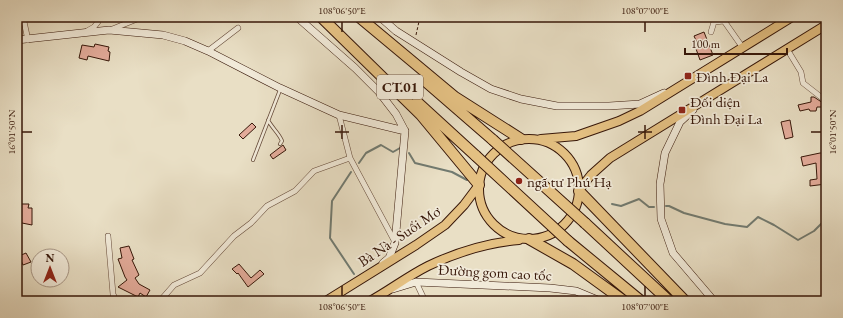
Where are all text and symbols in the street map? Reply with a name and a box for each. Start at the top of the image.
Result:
text: 108°06'50"E [318,4,366,17]
text: 108°07'00"E [621,4,669,17]
scale bar [685,30,787,56]
text: 100 m [691,36,721,52]
place label: Đình Đại La [696,67,768,86]
marker: Đình Đại La [683,71,693,81]
road number: CT.01 [377,75,423,99]
place label: Đối diện Đình Đại La [690,92,762,128]
marker: Đối diện Đình Đại La [677,105,687,115]
text: 16°01'50"N [5,109,18,154]
text: 16°01'50"N [826,109,839,154]
place label: ngã tư Phú Hạ [527,172,612,191]
marker: ngã tư Phú Hạ [514,176,524,186]
street label: Bà Nà - Suối Mơ [354,201,444,271]
north arrow [30,248,70,288]
text: N [46,251,55,265]
street label: Đường gom cao tốc [438,260,552,284]
text: 108°06'50"E [318,300,366,313]
text: 108°07'00"E [621,300,669,313]

